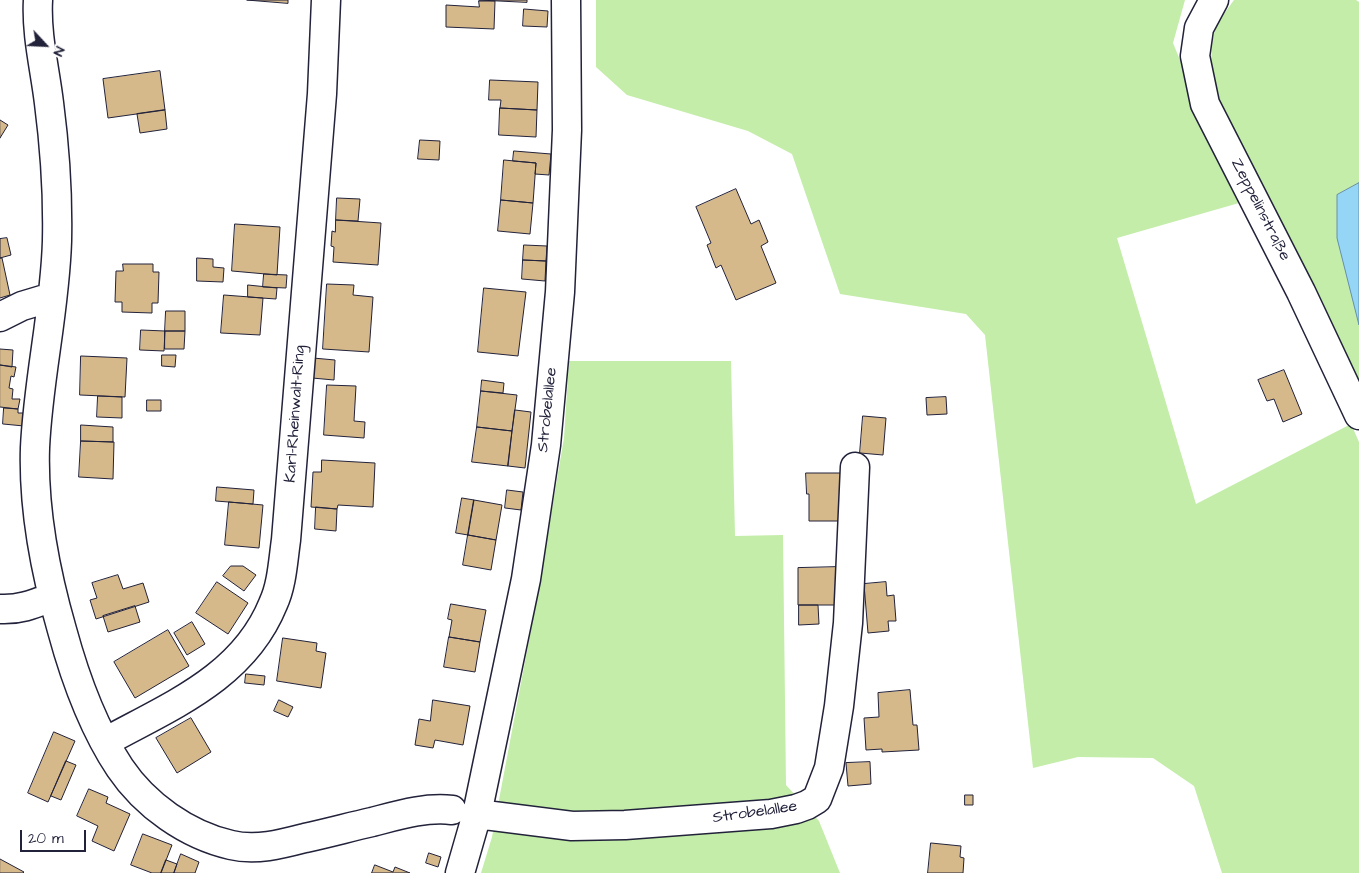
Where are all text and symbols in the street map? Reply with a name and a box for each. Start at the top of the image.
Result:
north arrow [20,20,70,70]
text: N [48,43,70,60]
street label: Zeppelinstraße [1226,156,1294,264]
street label: Karl-Rheinwalt-Ring [282,345,310,483]
street label: Strobelallee [534,367,562,453]
street label: Strobelallee [711,798,799,828]
scale bar [22,820,89,852]
text: 20 m [28,828,64,849]

